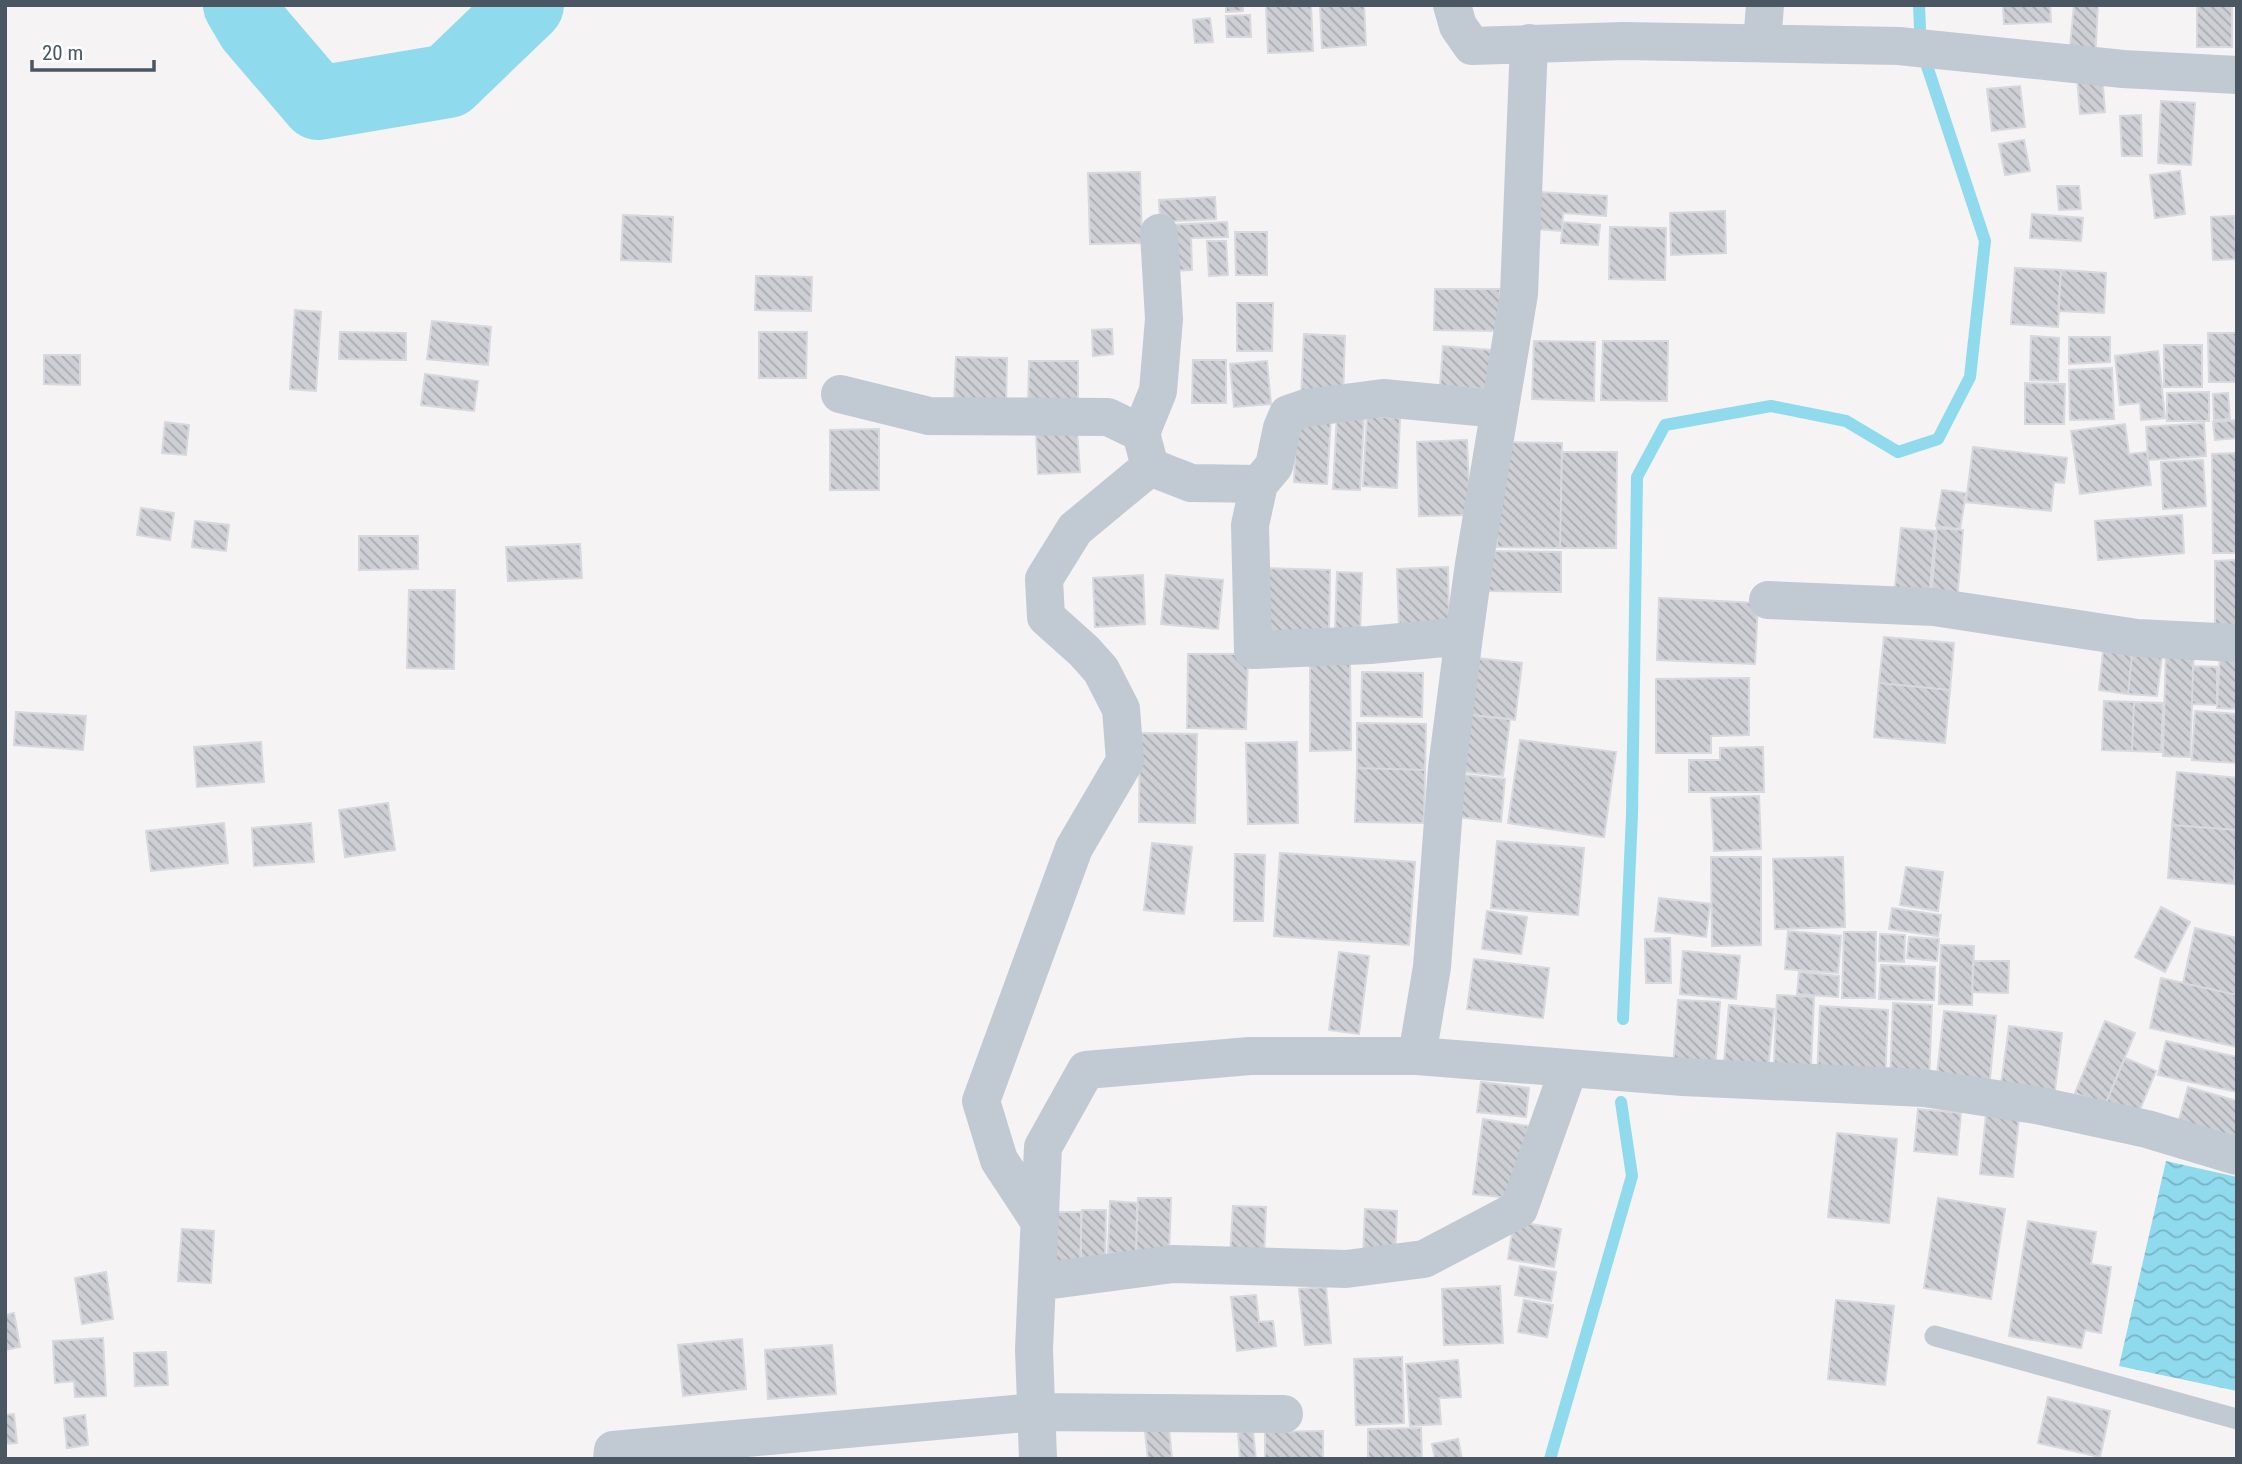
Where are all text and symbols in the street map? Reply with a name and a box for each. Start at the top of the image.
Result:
scale bar [32,28,154,72]
text: 20 m [42,41,83,65]

